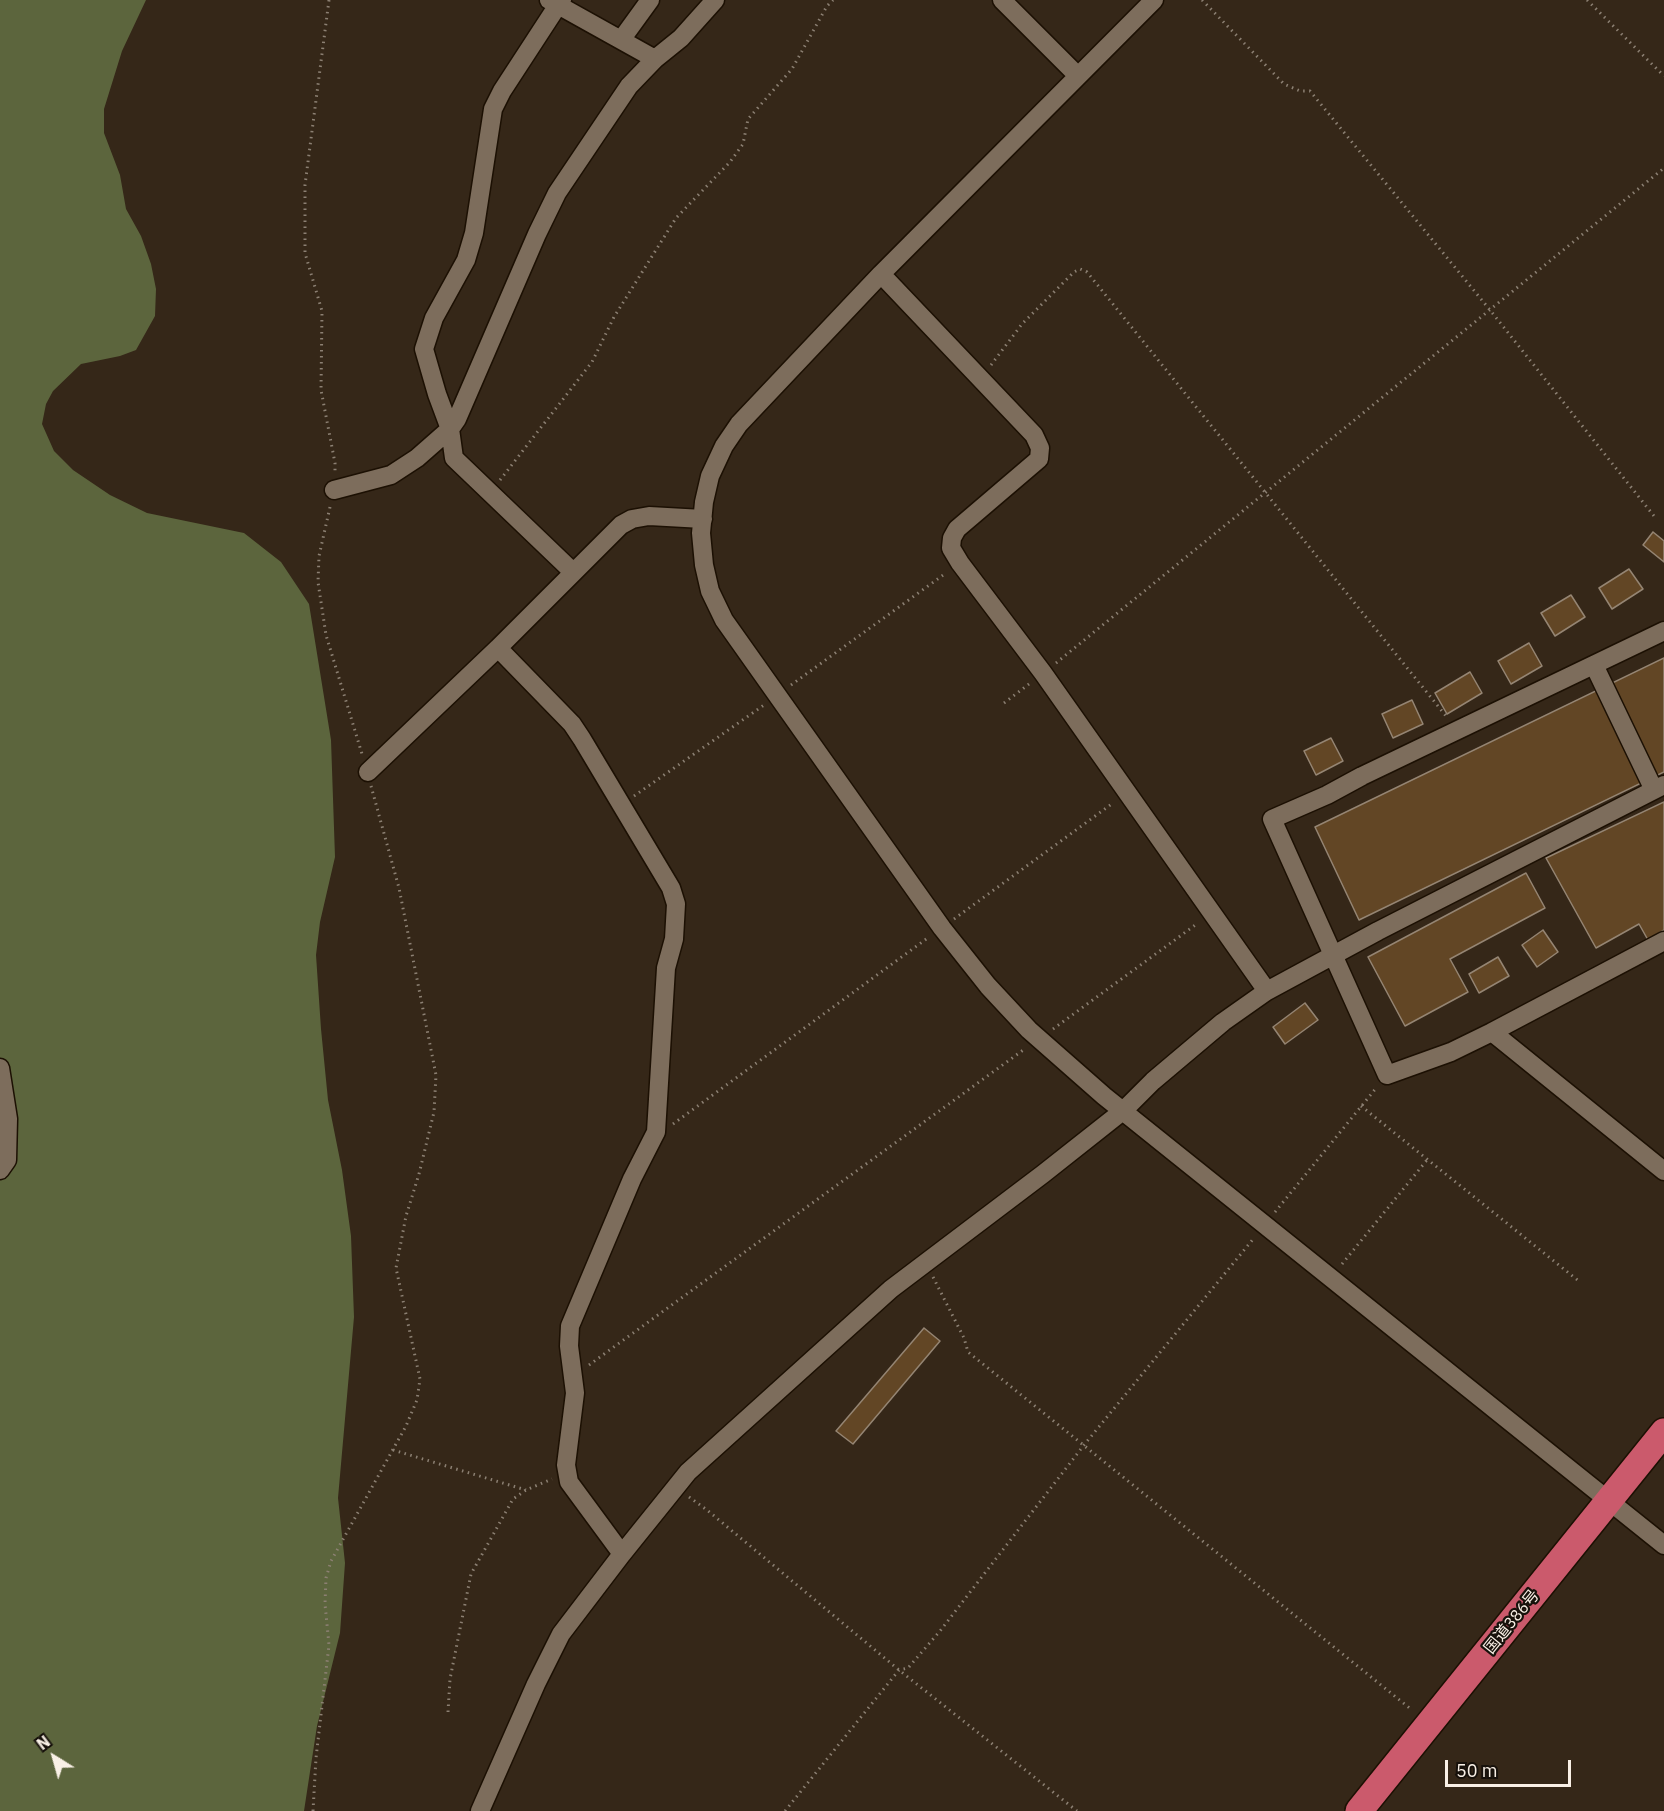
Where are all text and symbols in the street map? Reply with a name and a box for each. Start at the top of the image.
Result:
street label: 国道386号 [1480,1586,1544,1658]
north arrow [24,1727,84,1787]
text: N [33,1731,54,1754]
scale bar [1448,1748,1574,1786]
text: 50 m [1456,1759,1498,1782]

